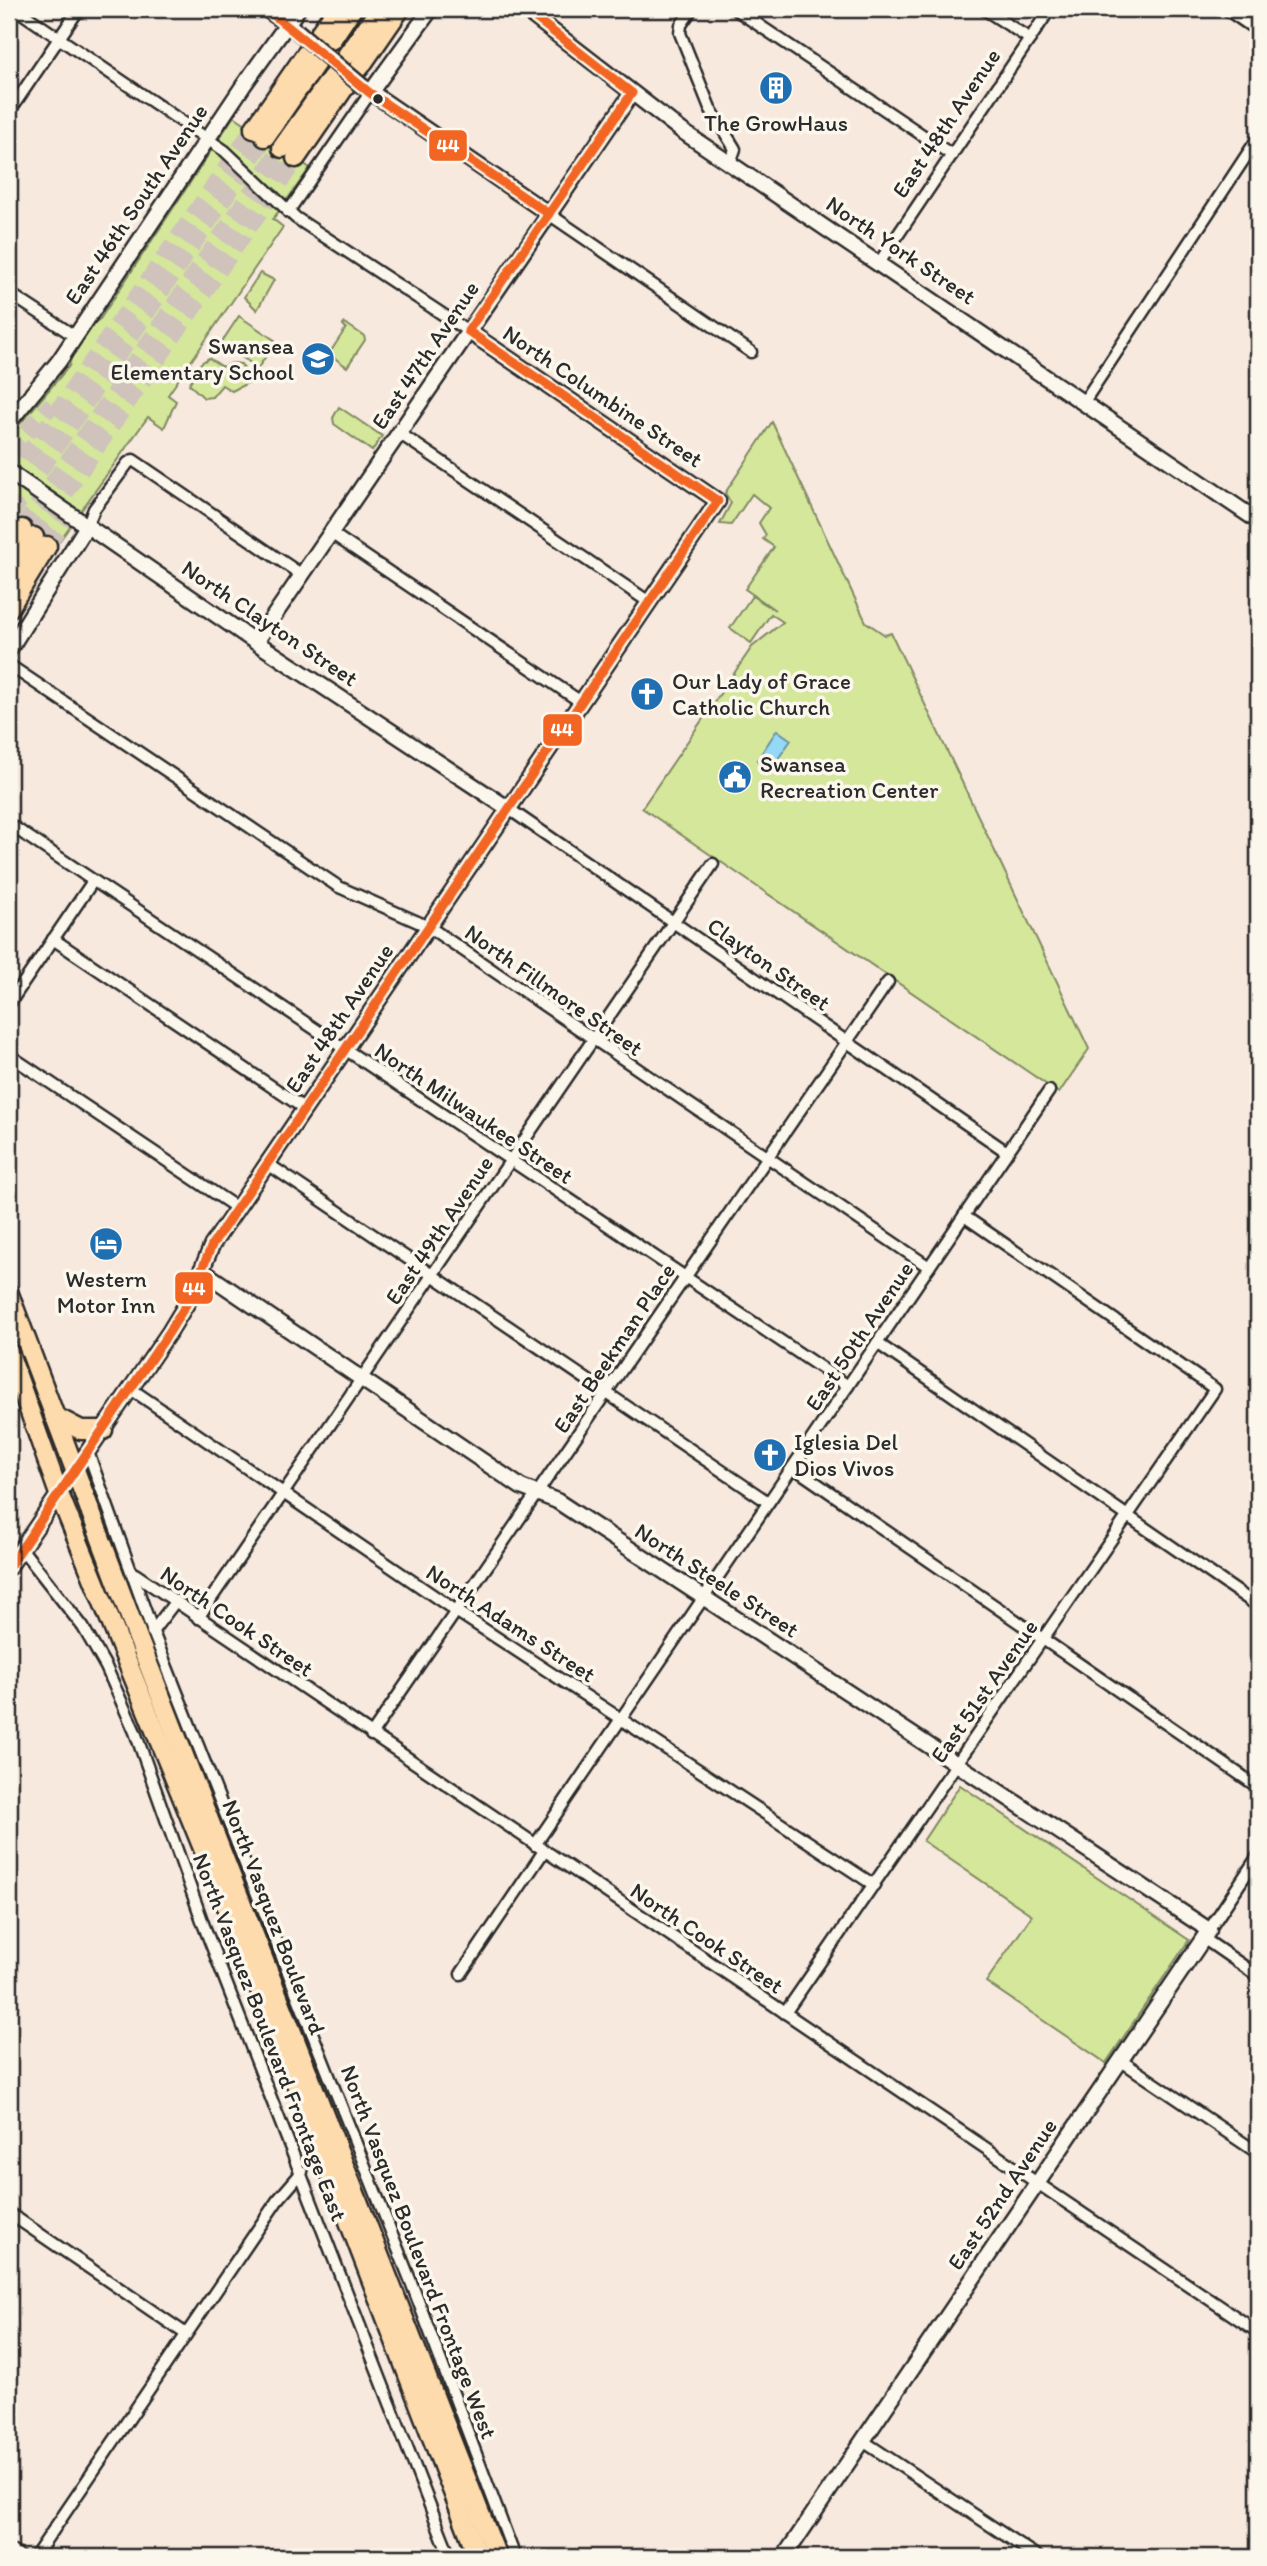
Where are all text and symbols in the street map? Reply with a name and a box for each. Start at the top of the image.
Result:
street label: East 48th Avenue [886,43,1006,203]
building icon: The GrowHaus [757,69,795,107]
unlabelled marker [371,92,385,106]
street label: East 46th South Avenue [58,98,214,310]
place label: The GrowHaus [704,109,848,137]
line badge: 44 [428,129,468,162]
text: 44 [437,134,460,157]
street label: North York Street [821,190,981,311]
street label: East 47th Avenue [365,275,485,435]
street label: North Columbine Street [498,319,708,473]
place label: Swansea Elementary School [111,332,294,386]
school or university icon: Swansea Elementary School [299,340,337,378]
street label: North Clayton Street [177,554,363,692]
place label: Our Lady of Grace Catholic Church [672,667,851,721]
church icon: Our Lady of Grace Catholic Church [628,675,666,713]
line badge: 44 [542,713,583,747]
text: 44 [551,718,574,741]
place label: Swansea Recreation Center [760,750,938,804]
public building icon: Swansea Recreation Center [716,758,754,796]
street label: Clayton Street [702,911,836,1017]
street label: North Fillmore Street [460,918,648,1062]
street label: East 48th Avenue [279,938,399,1098]
street label: North Milwaukee Street [369,1036,579,1190]
street label: East 49th Avenue [379,1150,499,1310]
hotel icon: Western Motor Inn [87,1225,125,1263]
street label: East 50th Avenue [799,1256,919,1416]
street label: East Beekman Place [547,1258,681,1438]
place label: Western Motor Inn [57,1265,155,1319]
line badge: 44 [174,1271,214,1305]
text: 44 [183,1277,206,1300]
place label: Iglesia Del Dios Vivos [794,1428,898,1482]
church icon: Iglesia Del Dios Vivos [751,1436,789,1474]
street label: North Steele Street [630,1517,805,1644]
street label: North Adams Street [421,1558,601,1688]
street label: North Cook Street [155,1559,319,1683]
street label: East 51st Avenue [924,1614,1044,1768]
street label: North Vasquez Boulevard [216,1796,332,2039]
street label: North Vasquez Boulevard Frontage East [187,1849,353,2225]
street label: North Cook Street [625,1876,789,2000]
street label: North Vasquez Boulevard Frontage West [335,2061,503,2443]
street label: East 52nd Avenue [941,2113,1063,2275]

